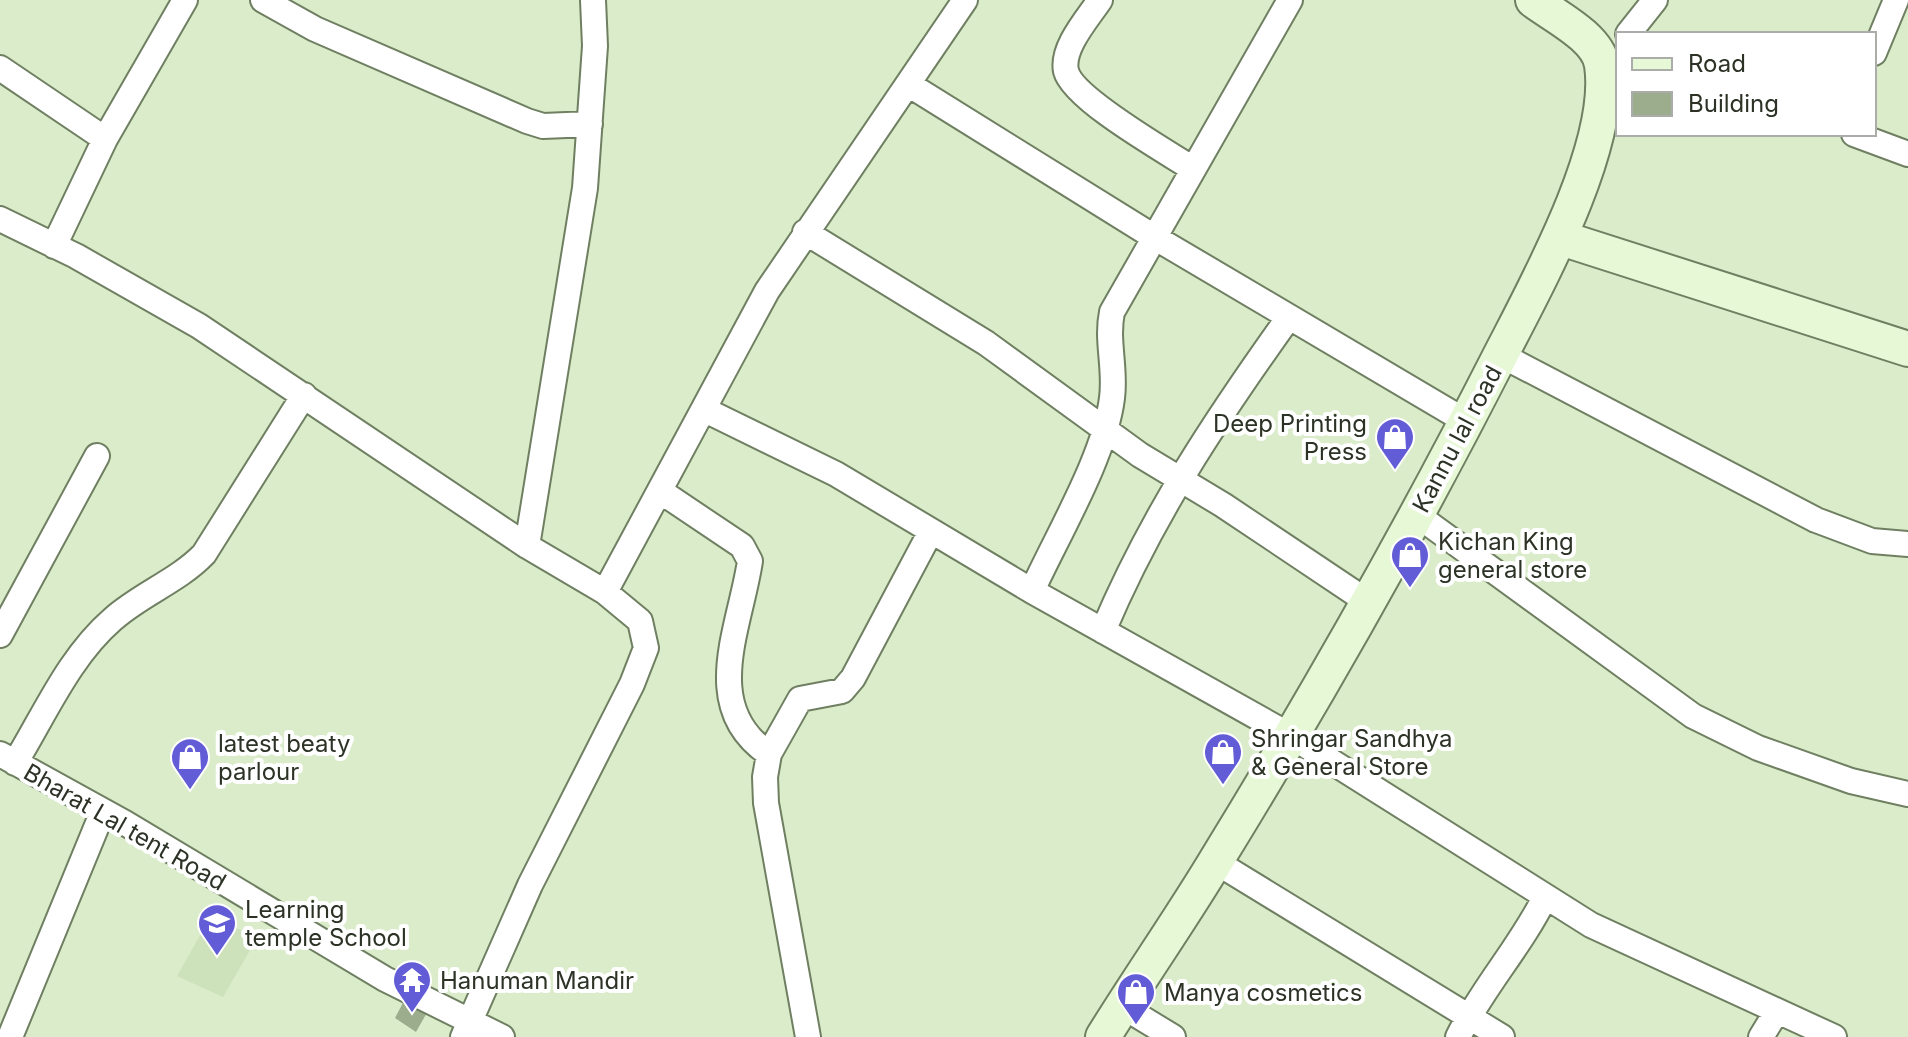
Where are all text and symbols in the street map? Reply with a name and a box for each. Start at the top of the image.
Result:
legend [1616,32,1876,136]
text: Road [1688,49,1746,78]
text: Building [1688,89,1779,118]
street label: Kannu lal road [1406,361,1508,517]
place label: Deep Printing Press [1213,409,1367,466]
shop icon: Deep Printing Press [1374,416,1416,471]
place label: Kichan King general store [1438,527,1587,584]
shop icon: Kichan King general store [1389,534,1431,589]
place label: Shringar Sandhya & General Store [1251,724,1452,781]
place label: latest beaty parlour [218,729,350,786]
shop icon: Shringar Sandhya & General Store [1202,731,1244,786]
shop icon: latest beaty parlour [169,736,211,791]
street label: Bharat Lal tent Road [19,757,231,897]
place label: Learning temple School [245,895,407,952]
school or university icon: Learning temple School [196,902,238,957]
temple icon: Hanuman Mandir [391,959,433,1014]
place label: Hanuman Mandir [440,966,634,995]
shop icon: Manya cosmetics [1115,971,1157,1026]
place label: Manya cosmetics [1164,978,1362,1007]

